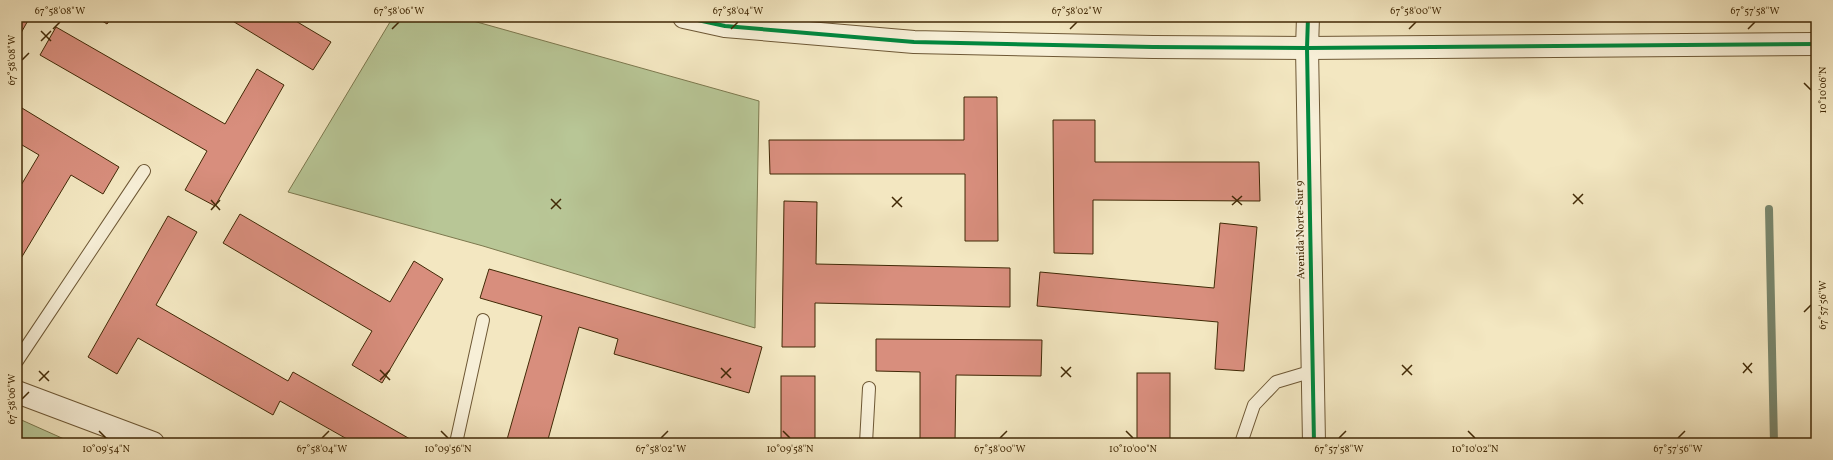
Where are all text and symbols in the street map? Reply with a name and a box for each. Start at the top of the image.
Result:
text: 67°58'08"W [35,4,85,18]
text: 67°58'06"W [374,4,424,18]
text: 67°58'04"W [713,4,763,18]
text: 67°58'02"W [1052,4,1102,18]
text: 67°58'00"W [1390,4,1442,18]
text: 67°57'58"W [1730,4,1780,18]
text: 67°58'08"W [5,35,19,85]
text: 10°10'06"N [1816,66,1830,113]
street label: Avenida Norte-Sur 9 [1293,180,1309,279]
text: 67°57'56"W [1816,280,1830,330]
text: 67°58'06"W [5,374,19,424]
text: 10°09'54"N [82,442,130,456]
text: 67°58'04"W [297,442,347,456]
text: 10°09'56"N [424,442,472,456]
text: 67°58'02"W [636,442,686,456]
text: 10°09'58"N [766,442,814,456]
text: 67°58'00"W [974,442,1026,456]
text: 10°10'00"N [1109,442,1157,456]
text: 67°57'58"W [1314,442,1364,456]
text: 10°10'02"N [1452,442,1499,456]
text: 67°57'56"W [1653,442,1703,456]

